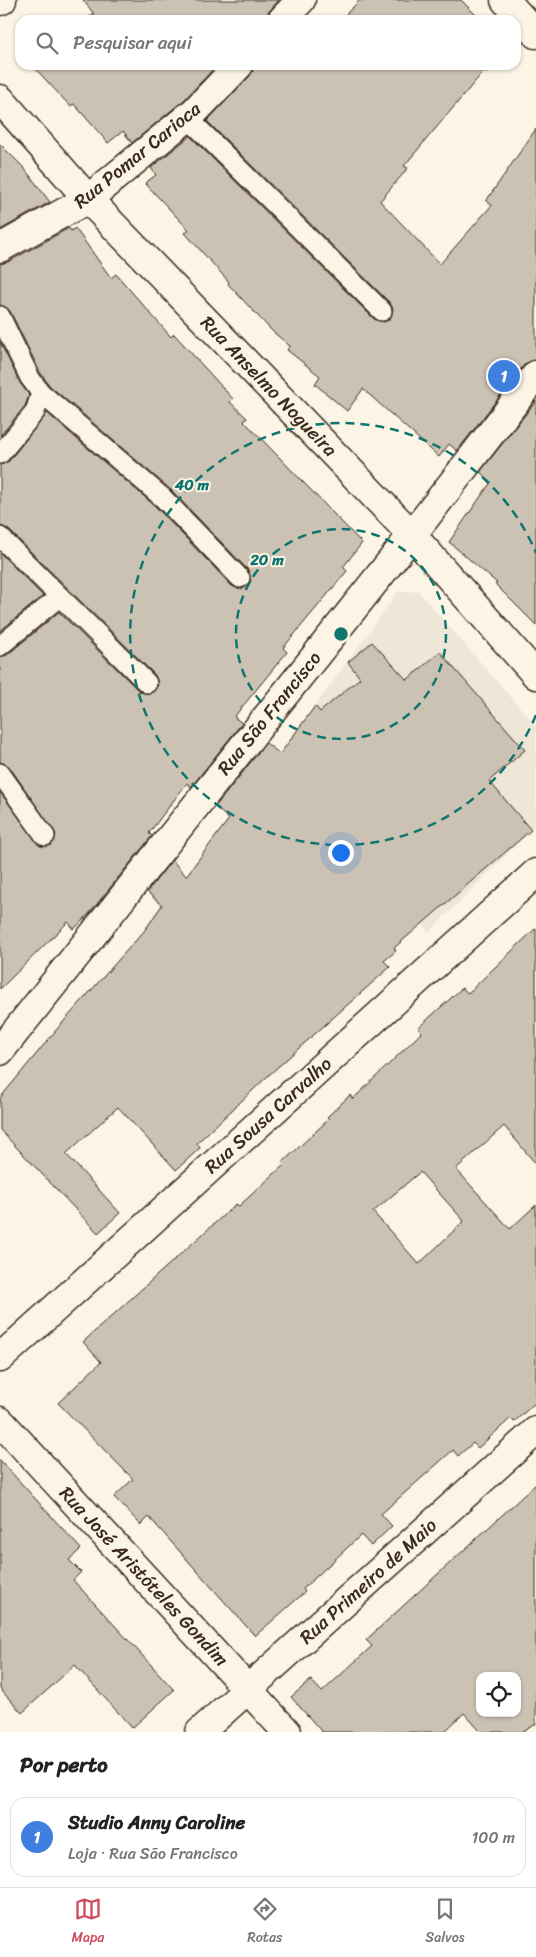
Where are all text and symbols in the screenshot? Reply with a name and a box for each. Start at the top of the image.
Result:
search box [15,15,521,70]
text: Pesquisar aqui [73,26,192,59]
icon: search [33,29,61,57]
street label: Rua Pomar Carioca [66,93,208,217]
street label: Rua Anselmo Nogueira [192,308,346,465]
pin: 1 [488,357,520,395]
text: 40 m [174,472,210,498]
text: 20 m [249,547,284,573]
centre of rings [332,625,350,643]
street label: Rua São Francisco [208,643,330,783]
your location [328,840,354,866]
street label: Rua Sousa Carvalho [196,1048,340,1182]
street label: Rua José Aristóteles Gondim [51,1478,237,1674]
street label: Rua Primeiro de Maio [291,1509,445,1652]
map controls [476,1672,521,1717]
button: locate [476,1672,521,1717]
text: Por perto [20,1746,108,1784]
text: Studio Anny Caroline [68,1806,245,1839]
text: 1 [34,1823,40,1852]
text: 100 m [471,1823,515,1852]
text: Loja · Rua São Francisco [68,1839,238,1868]
tab: Mapa [71,1895,104,1950]
tab: Rotas [247,1895,282,1950]
tab: Salvos [425,1895,465,1950]

